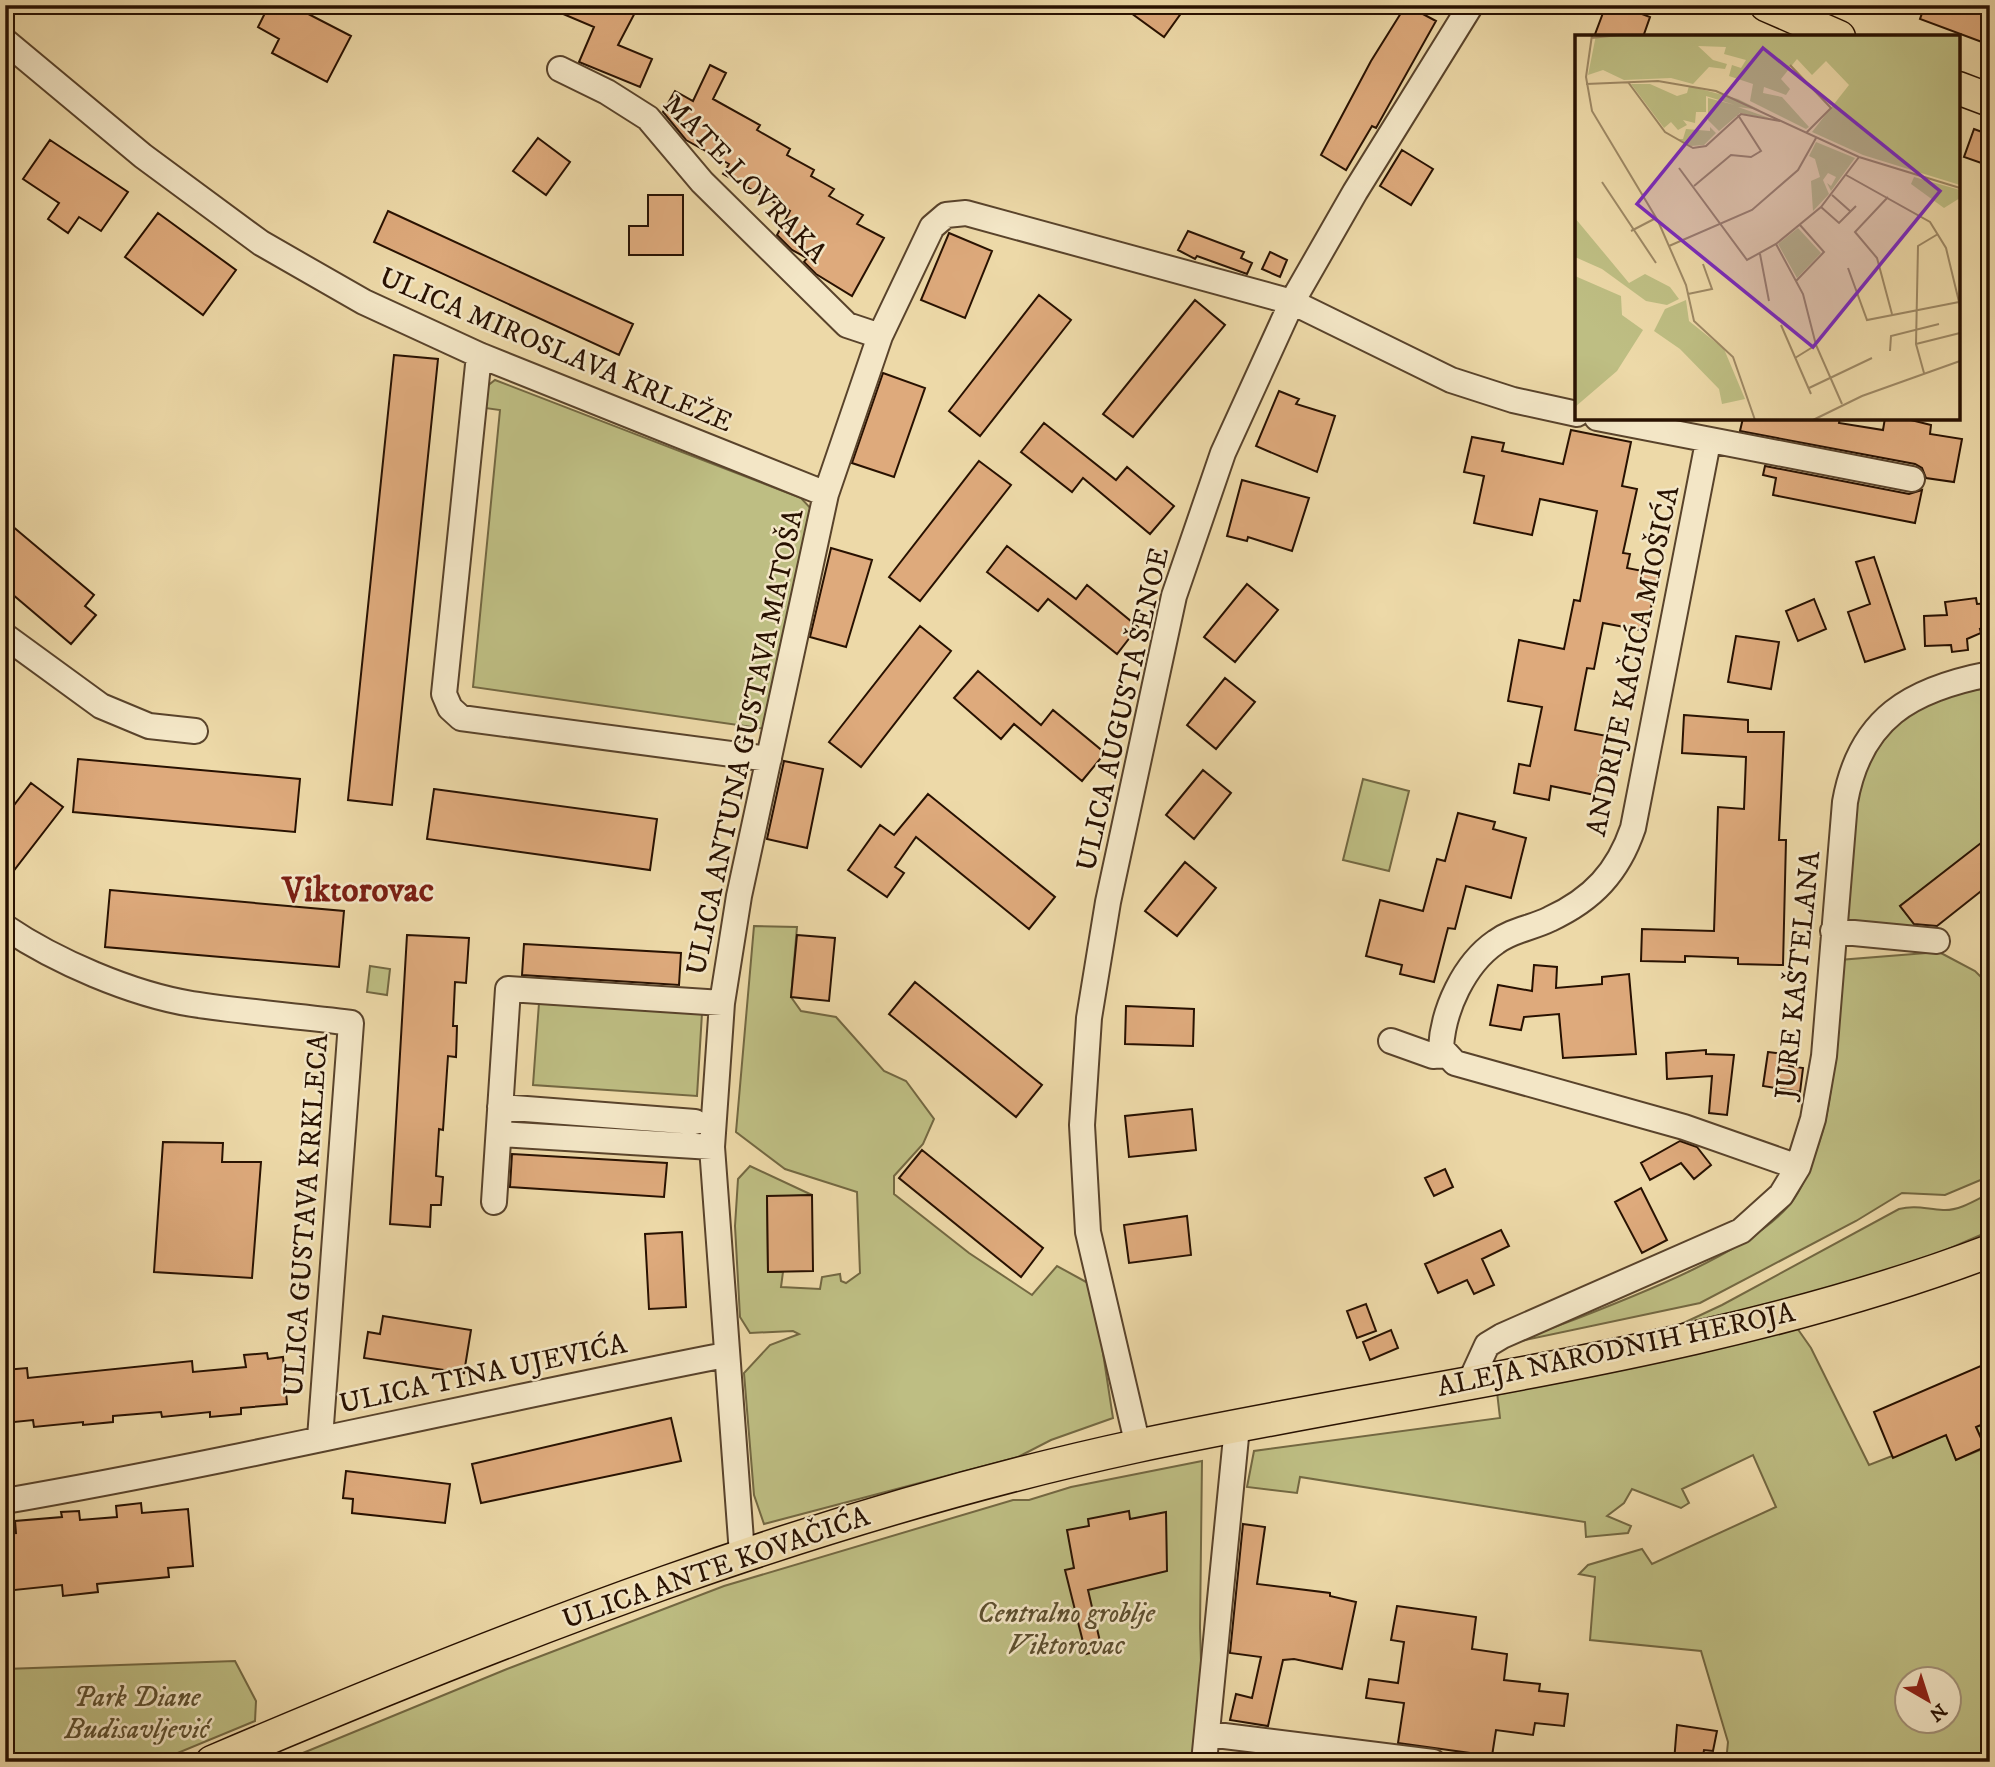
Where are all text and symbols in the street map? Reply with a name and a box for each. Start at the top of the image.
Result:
inset map [1575,35,1960,420]
street label: MATE LOVRAKA [656,87,835,272]
street label: ULICA MIROSLAVA KRLEŽE [374,259,738,440]
street label: ANDRIJE KAČIĆA MIOŠIĆA [1578,481,1688,839]
street label: ULICA ANTUNA GUSTAVA MATOŠA [677,504,812,978]
street label: ULICA AUGUSTA ŠENOE [1068,544,1177,874]
street label: JURE KAŠTELANA [1766,848,1829,1104]
district label: Viktorovac [280,869,434,913]
street label: ULICA GUSTAVA KRKLECA [276,1031,336,1398]
street label: ALEJA NARODNIH HEROJA [1434,1295,1799,1405]
street label: ULICA TINA UJEVIĆA [336,1325,631,1422]
street label: ULICA ANTE KOVAČIĆA [558,1498,875,1637]
park label: Centralno groblje Viktorovac [977,1596,1156,1663]
north arrow [1894,1666,1964,1736]
park label: Park Diane Budisavljević [64,1680,212,1747]
text: N [1924,1698,1951,1726]

